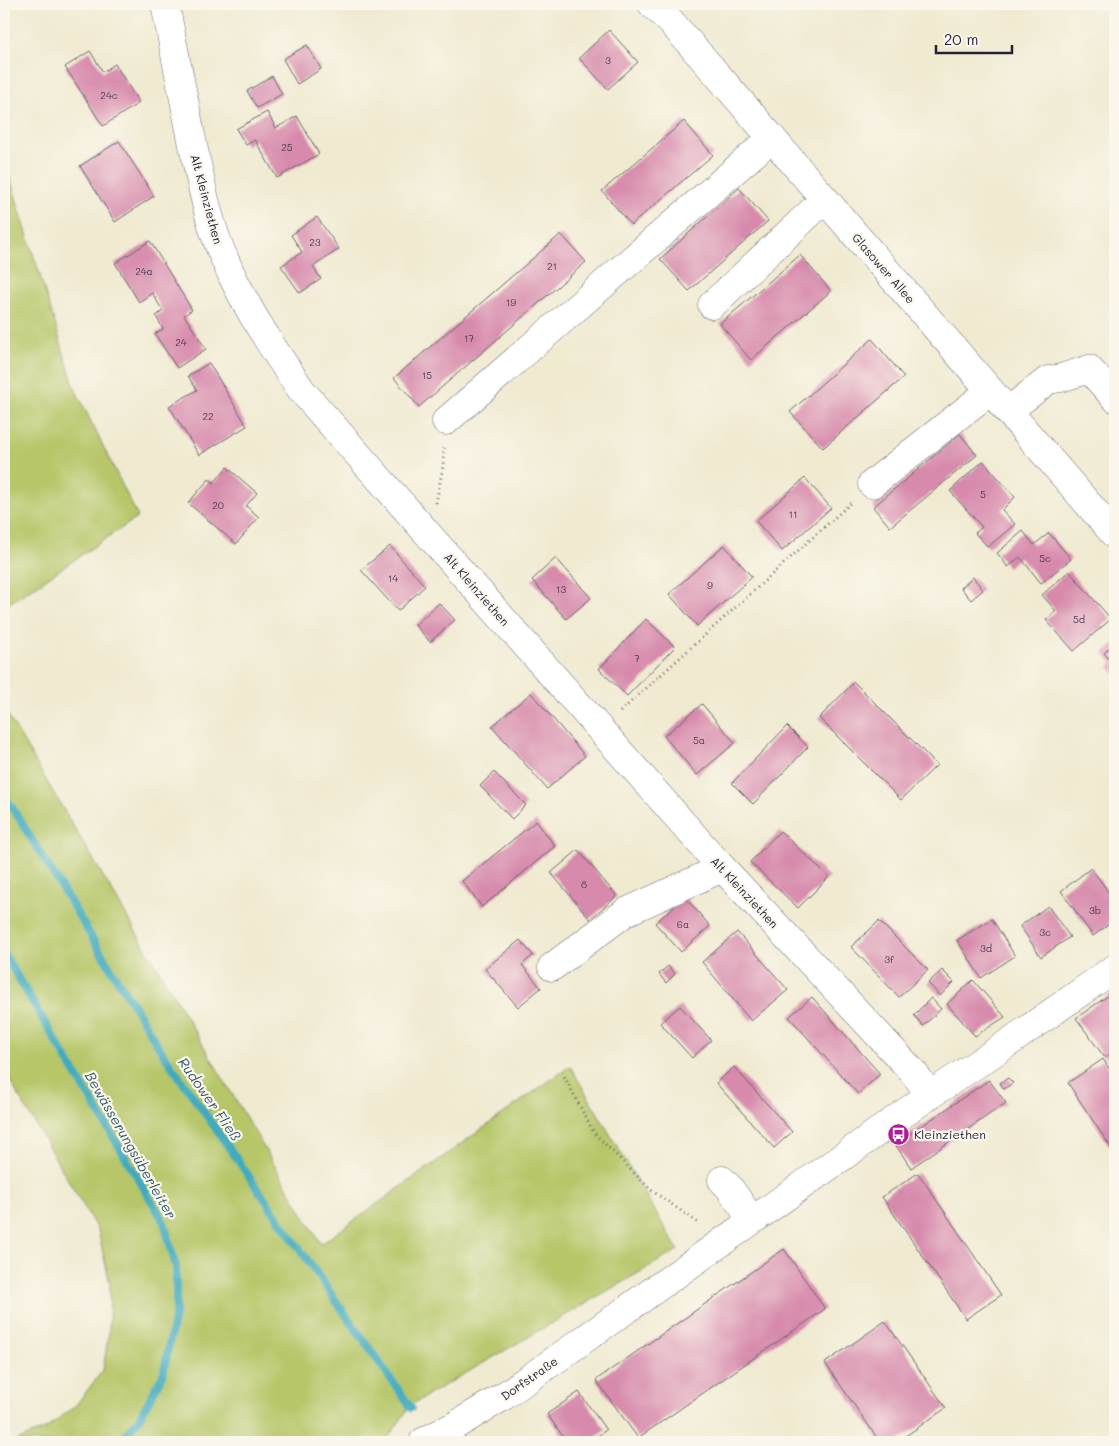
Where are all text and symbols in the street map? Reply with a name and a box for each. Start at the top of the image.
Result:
scale bar [936,22,1013,54]
text: 20 m [944,29,978,49]
house number: 3 [605,53,611,67]
house number: 24c [100,88,118,102]
house number: 25 [281,140,293,154]
street label: Alt Kleinziethen [187,152,227,246]
street label: Glasower Allee [849,229,919,307]
house number: 23 [309,235,321,249]
house number: 21 [547,259,557,273]
house number: 24a [135,264,153,278]
house number: 19 [506,295,516,309]
house number: 17 [464,331,474,345]
house number: 24 [175,335,187,349]
house number: 15 [422,368,432,382]
house number: 22 [202,409,214,423]
house number: 5 [980,487,986,501]
house number: 20 [212,498,224,512]
house number: 11 [789,507,797,521]
street label: Alt Kleinziethen [441,549,513,629]
house number: 5c [1039,551,1051,565]
house number: 14 [388,571,398,585]
house number: 9 [707,578,713,592]
house number: 13 [556,582,566,596]
house number: 5d [1073,612,1085,626]
house number: 7 [634,651,640,665]
house number: 5a [693,733,705,747]
street label: Alt Kleinziethen [708,853,782,931]
house number: 8 [581,877,587,891]
house number: 3b [1089,903,1101,917]
house number: 6a [677,917,689,931]
house number: 3c [1039,925,1051,939]
house number: 3d [980,941,992,955]
house number: 3f [884,952,895,966]
water label: Rudower Fließ [174,1053,246,1145]
water label: Bewässerungsüberleiter [81,1068,181,1222]
bus stop icon: Kleinziethen [886,1122,910,1146]
place label: Kleinziethen [914,1126,986,1142]
street label: Dorfstraße [498,1353,560,1403]

